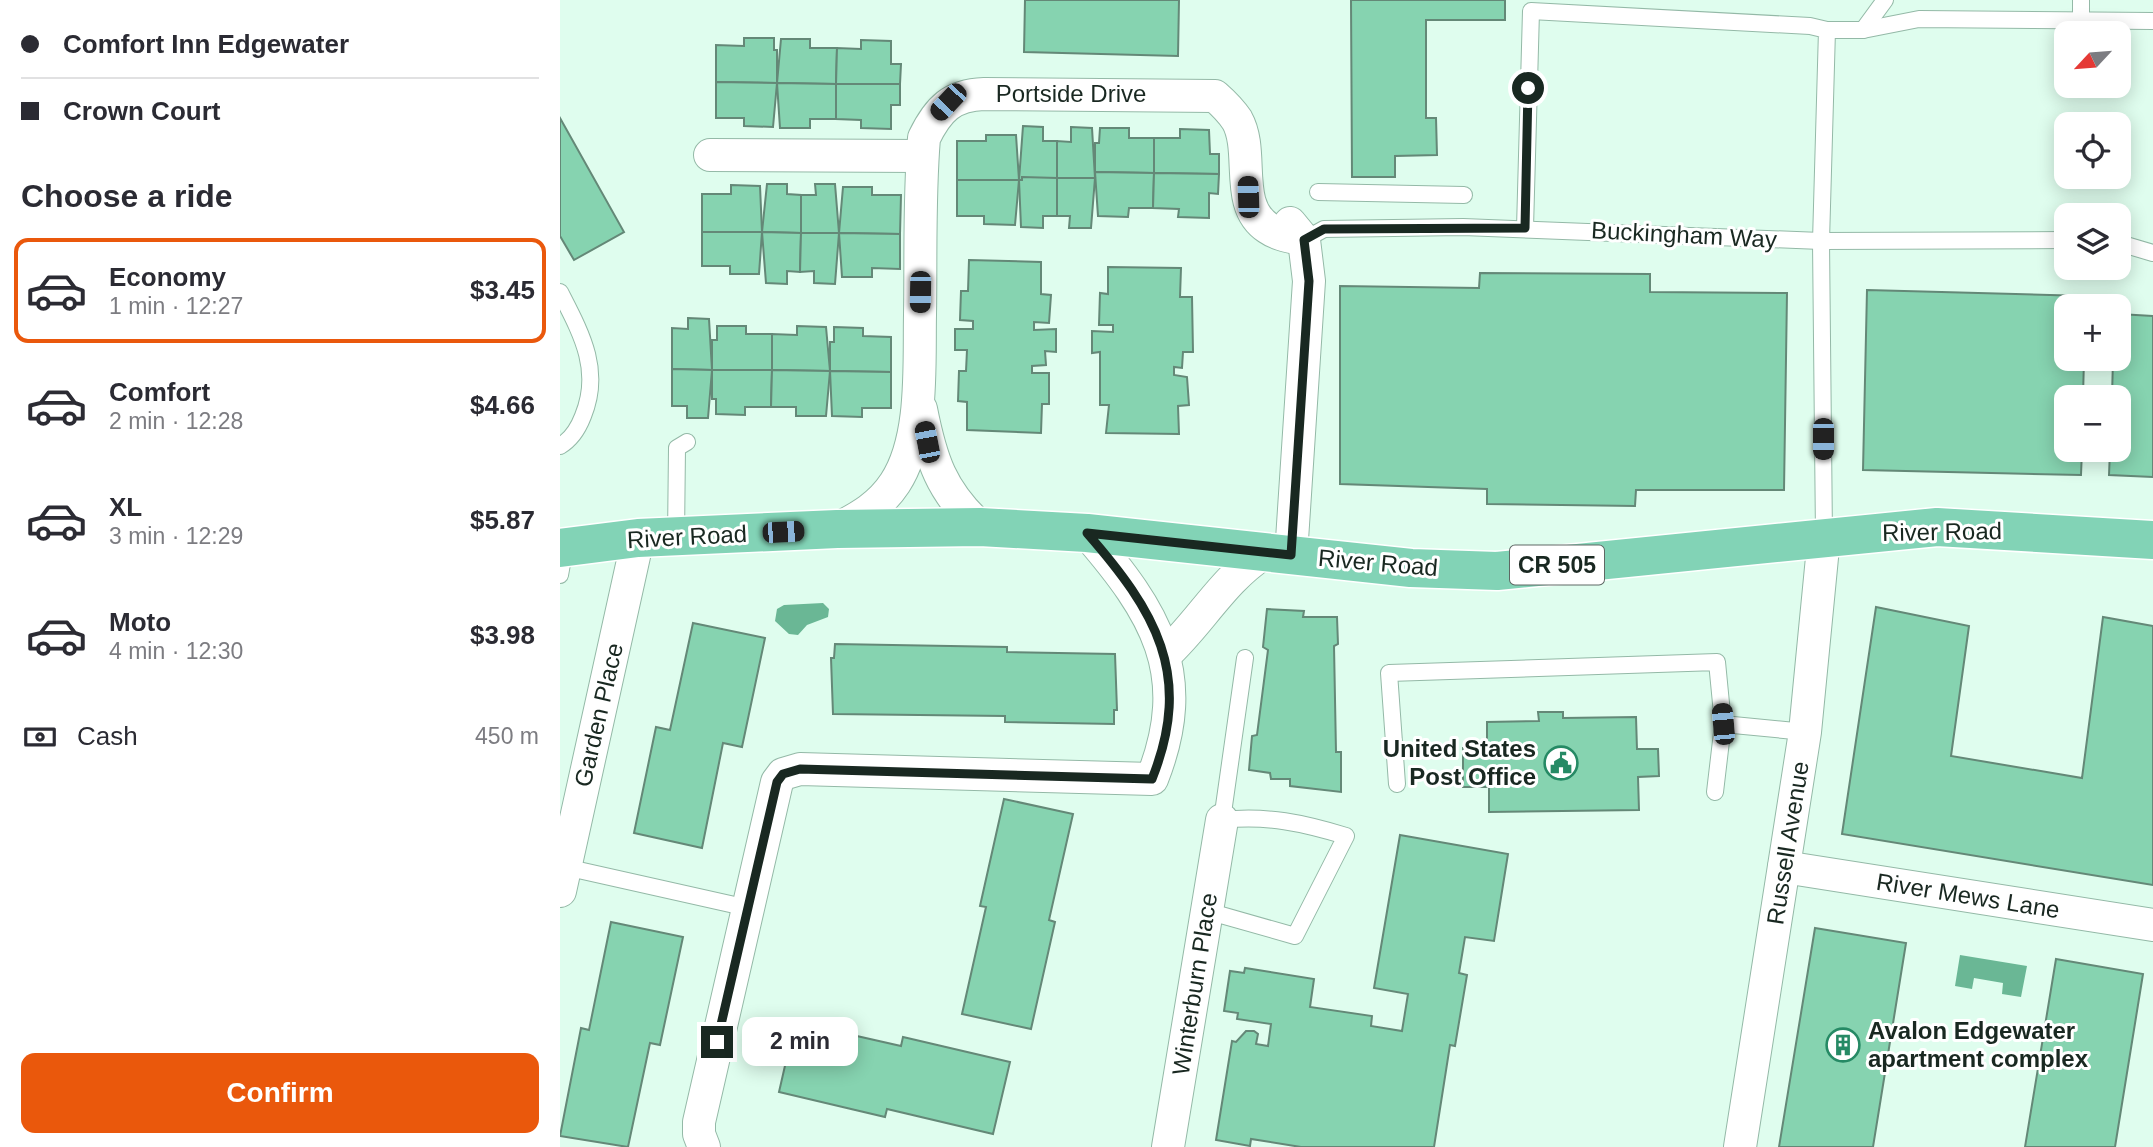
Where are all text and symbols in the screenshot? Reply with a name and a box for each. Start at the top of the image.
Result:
north arrow [2054,21,2132,98]
map controls [2054,21,2131,462]
text: Comfort Inn Edgewater [63,29,349,59]
route start [1512,72,1544,104]
car [926,79,971,125]
street label: Portside Drive [996,80,1146,107]
text: Crown Court [63,96,220,126]
button: locate [2054,112,2131,189]
car [1237,176,1260,218]
text: Choose a ride [21,178,233,214]
button: layers [2054,203,2131,280]
street label: Buckingham Way [1591,216,1778,253]
icon: car [25,259,88,322]
text: Economy [109,262,226,292]
car [910,271,931,313]
text: $3.45 [470,275,535,305]
text: 1 min · 12:27 [109,293,243,319]
button: + [2054,294,2131,371]
icon: car [25,374,88,437]
text: Comfort [109,377,210,407]
button: − [2054,385,2131,462]
text: $4.66 [470,390,535,420]
text: 2 min · 12:28 [109,408,243,434]
car [1813,418,1834,460]
car [913,419,942,465]
icon: car [25,489,88,552]
text: XL [109,492,142,522]
text: $5.87 [470,505,535,535]
street label: River Road [1882,517,2002,546]
street label: River Road [626,520,748,553]
car [762,520,805,544]
text: 3 min · 12:29 [109,523,243,549]
street label: River Road [1317,544,1439,581]
road number: CR 505 [1510,545,1604,584]
icon: car [25,604,88,667]
text: Moto [109,607,171,637]
text: $3.98 [470,620,535,650]
text: 4 min · 12:30 [109,638,243,664]
street label: Garden Place [569,640,628,789]
car [1711,702,1736,746]
icon: cash [21,718,59,756]
text: Cash [77,721,138,751]
text: 450 m [475,723,539,749]
place label: United States Post Office [1383,735,1536,790]
public building icon: United States Post Office [1542,744,1580,782]
street label: Russell Avenue [1761,759,1814,927]
street label: River Mews Lane [1874,868,2062,923]
street label: Winterburn Place [1167,891,1222,1077]
place label: Avalon Edgewater apartment complex [1868,1017,2089,1072]
callout: 2 min [742,1018,857,1066]
route end [701,1026,733,1058]
building icon: Avalon Edgewater apartment complex [1824,1026,1862,1064]
text: 2 min [770,1028,830,1054]
button: Confirm [21,1053,539,1133]

